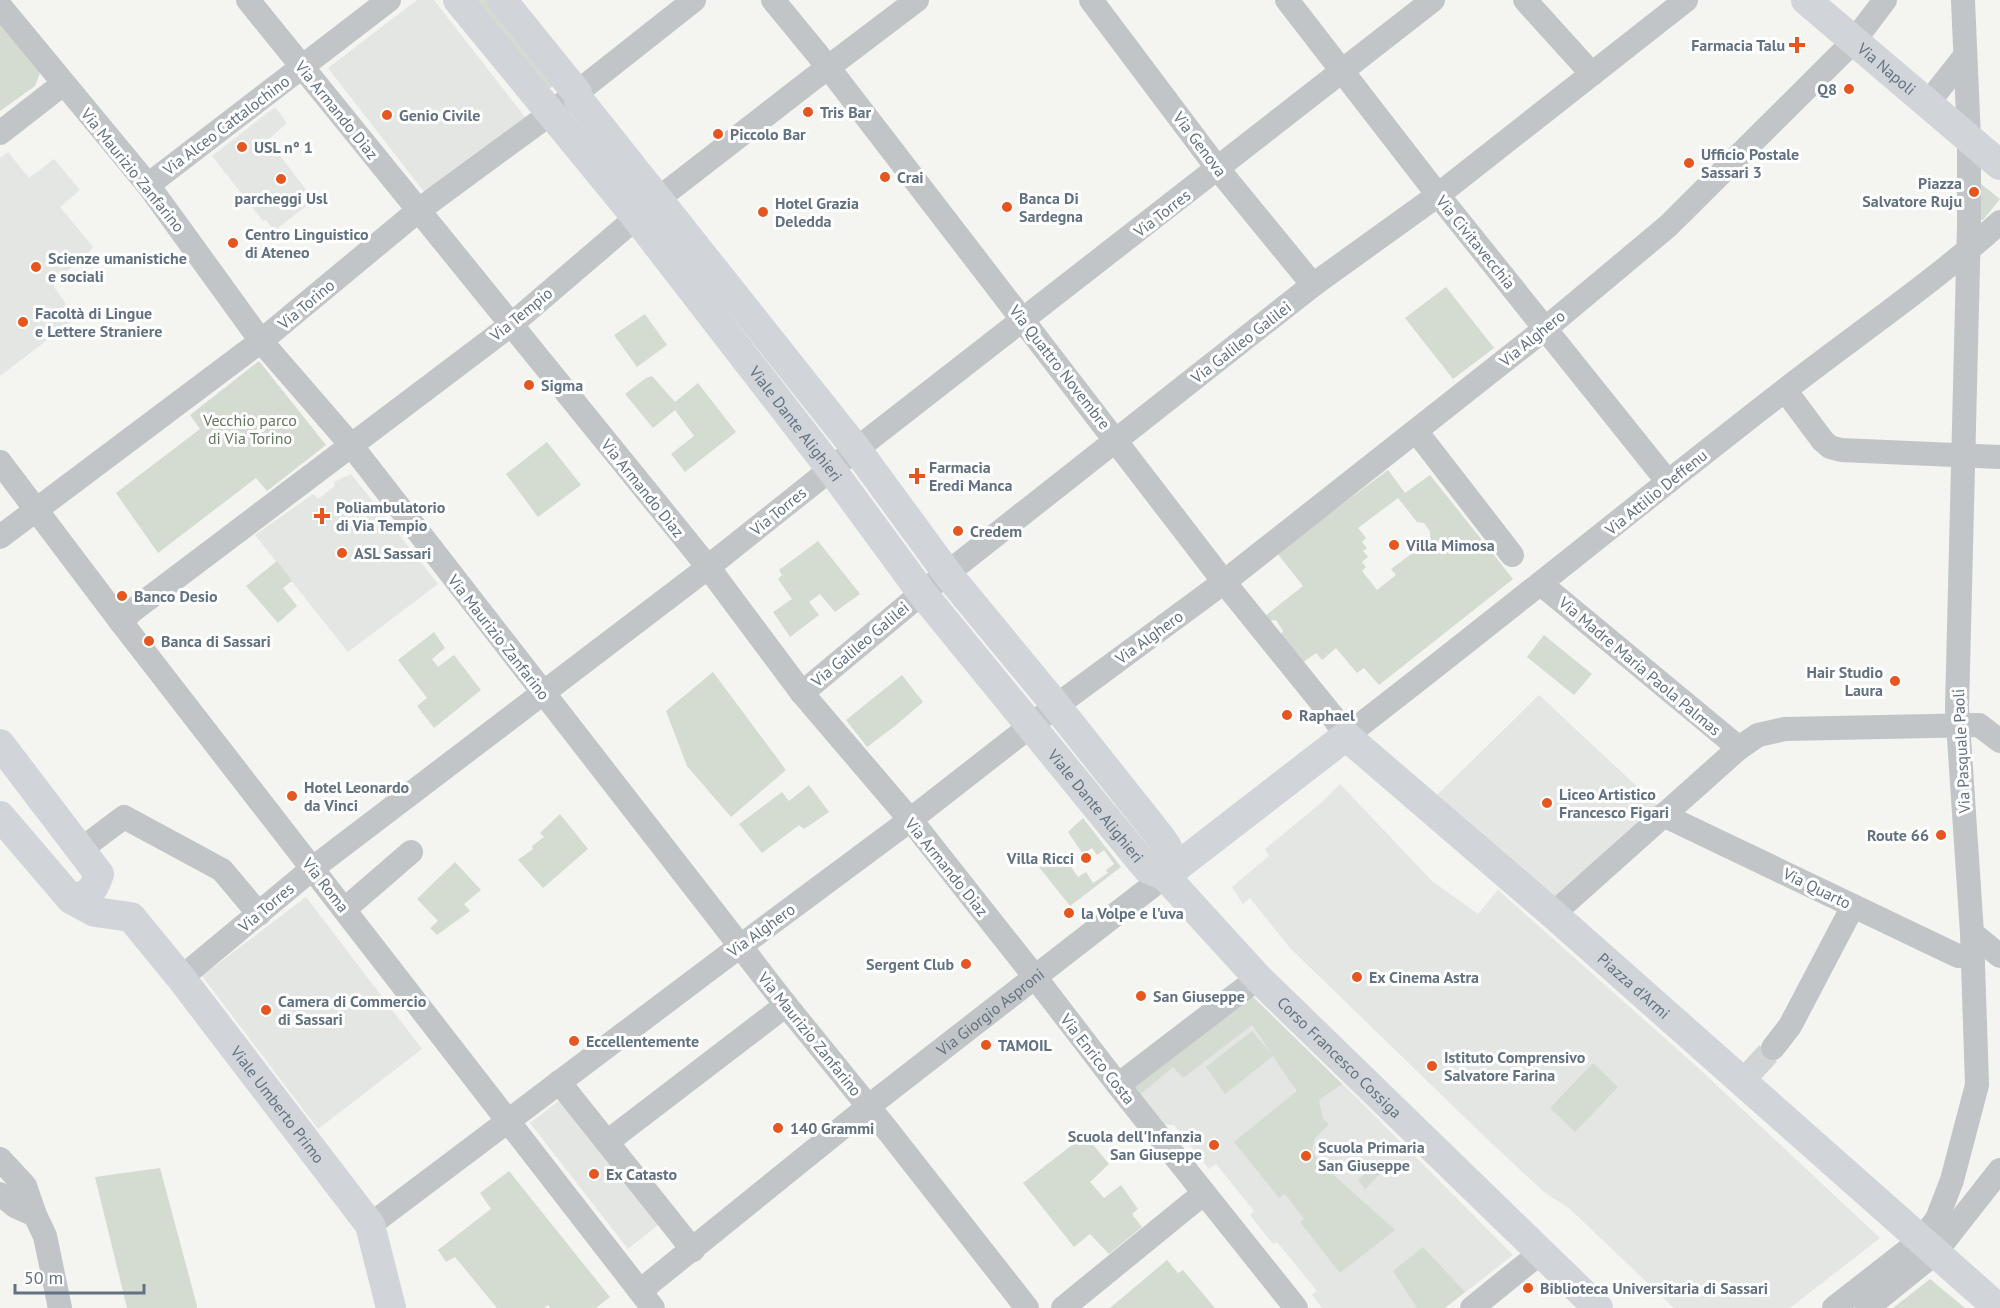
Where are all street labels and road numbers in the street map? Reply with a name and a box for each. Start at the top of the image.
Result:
street label: Via Napoli [1853,38,1920,99]
street label: Via Armando Diaz [291,56,383,163]
street label: Via Alceo Cattalochino [158,71,293,180]
street label: Via Maurizio Zanfarino [76,103,189,236]
street label: Via Genova [1168,107,1231,180]
street label: Via Torres [1129,185,1194,242]
street label: Via Civitavecchia [1431,190,1520,293]
street label: Via Torino [273,275,338,334]
street label: Via Tempio [485,283,556,346]
street label: Via Galileo Galilei [1186,297,1295,388]
street label: Via Quattro Novembre [1005,300,1115,433]
street label: Via Alghero [1494,305,1569,371]
street label: Viale Dante Alighieri [744,361,847,485]
street label: Via Armando Diaz [597,434,689,541]
street label: Via Attilio Deffenu [1600,445,1711,540]
street label: Via Torres [745,482,810,540]
street label: Via Maurizio Zanfarino [443,570,554,704]
street label: Via Madre Maria Paola Palmas [1554,592,1725,740]
street label: Via Galileo Galilei [806,597,913,691]
street label: Via Alghero [1111,606,1187,669]
street label: Via Pasquale Paoli [1948,688,1974,815]
street label: Viale Dante Alighieri [1043,744,1148,867]
street label: Via Armando Diaz [901,813,993,920]
street label: Via Roma [298,853,354,916]
street label: Via Quarto [1779,863,1854,913]
street label: Via Torres [233,878,298,937]
street label: Via Alghero [723,899,799,962]
street label: Piazza d'Armi [1594,948,1674,1023]
street label: Via Giorgio Asproni [932,964,1048,1060]
street label: Via Maurizio Zanfarino [753,967,866,1100]
street label: Corso Francesco Cossiga [1273,992,1406,1122]
street label: Via Enrico Costa [1056,1009,1140,1108]
street label: Viale Umberto Primo [226,1041,329,1167]

